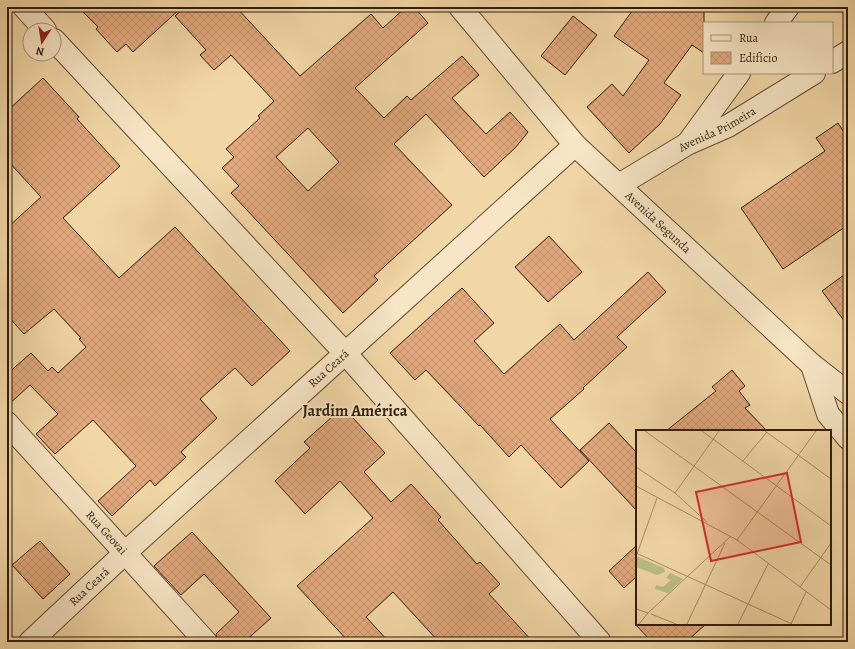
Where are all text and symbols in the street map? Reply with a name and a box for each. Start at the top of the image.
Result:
north arrow [22,22,62,62]
legend [703,22,833,74]
text: Rua [739,30,758,46]
text: N [35,43,46,59]
text: Edifício [739,50,777,66]
street label: Avenida Primeira [674,103,759,156]
street label: Avenida Segunda [621,187,695,257]
street label: Rua Ceará [305,345,353,391]
district label: Jardim América [303,400,408,422]
inset map [636,430,831,625]
street label: Rua Geovai [82,507,131,558]
street label: Rua Ceará [65,563,113,609]

